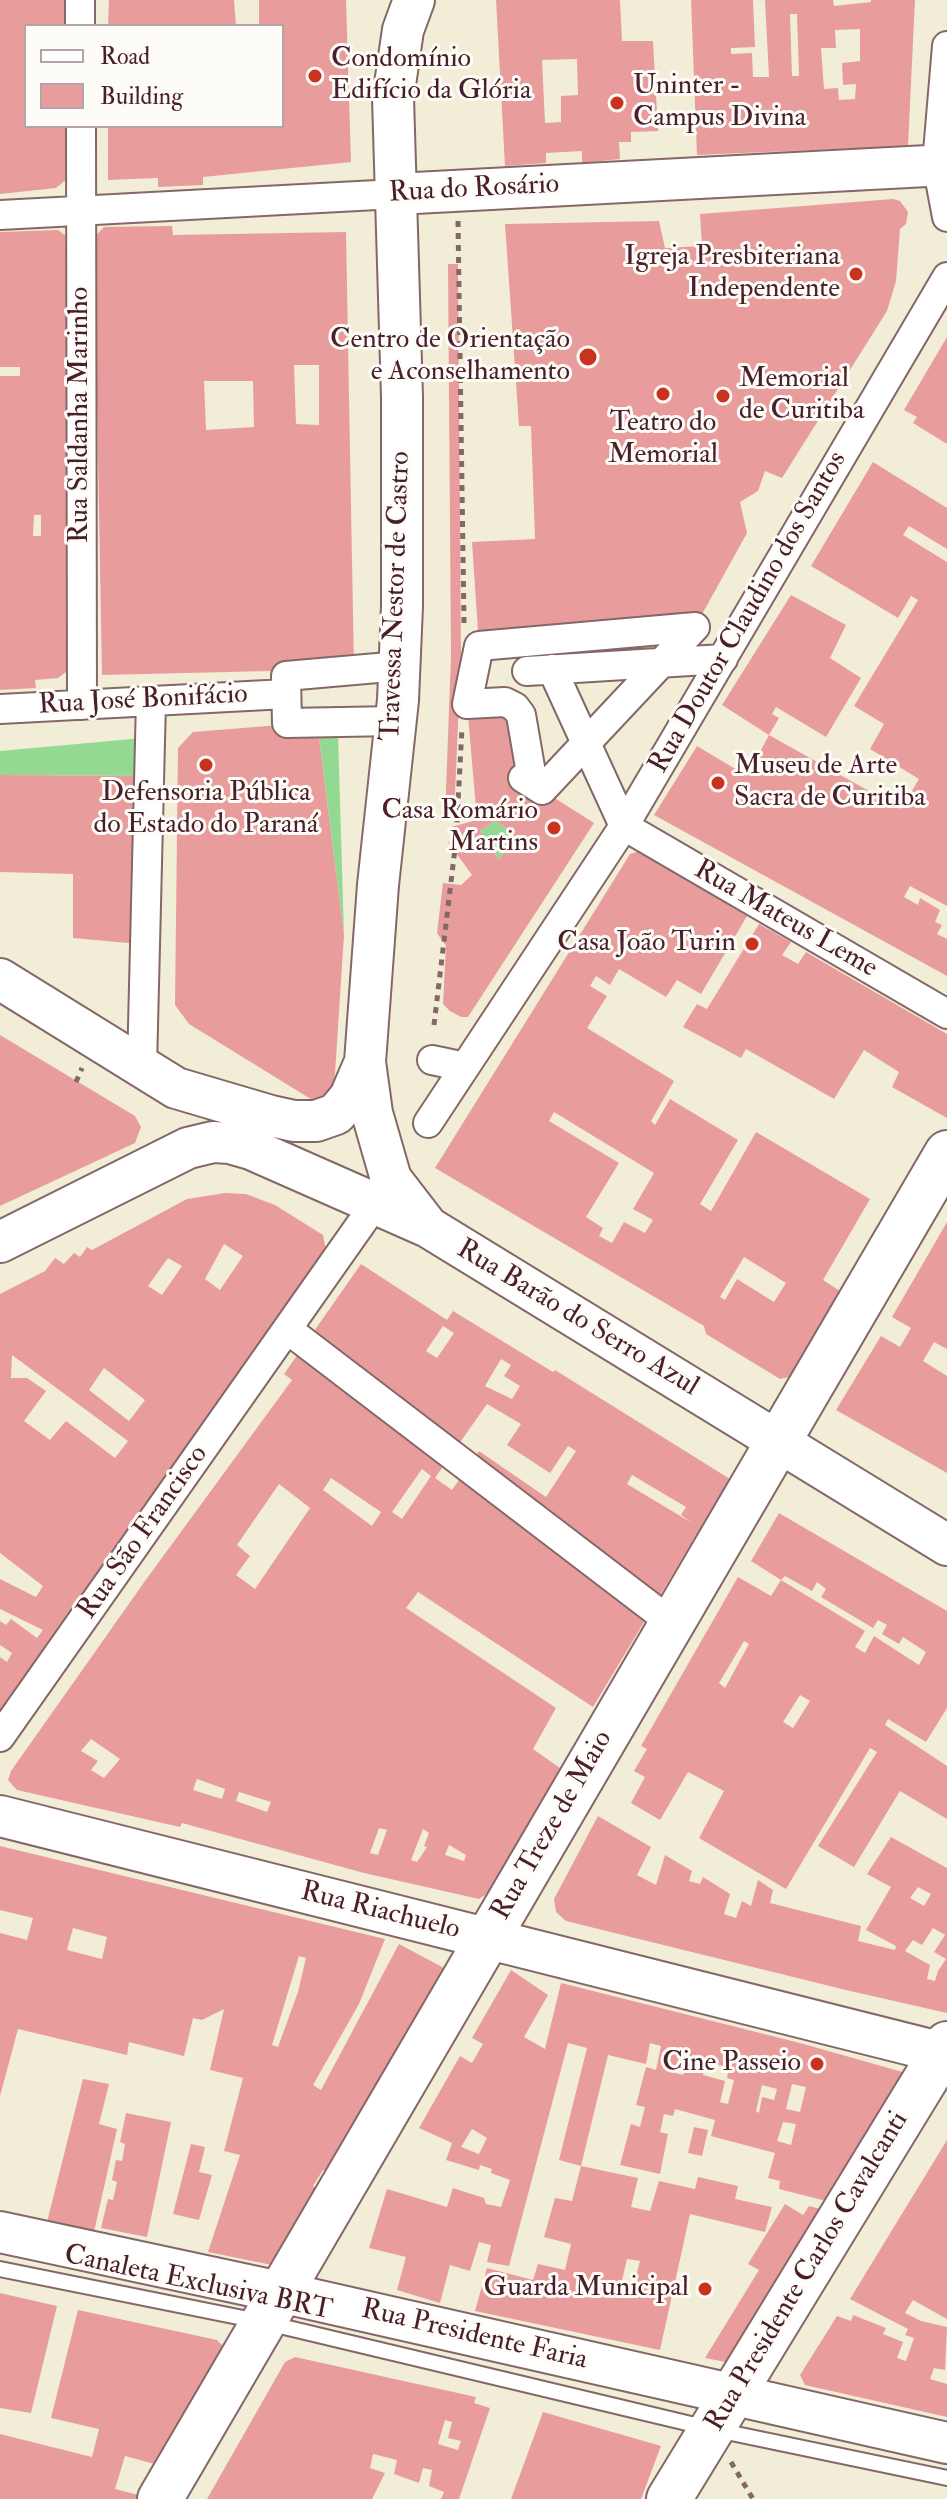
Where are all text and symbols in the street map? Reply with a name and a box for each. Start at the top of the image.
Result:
legend [24,24,284,128]
text: Road [100,41,150,72]
place label: Condomínio Edifício da Glória [331,43,531,109]
marker: Condomínio Edifício da Glória [306,67,324,85]
place label: Uninter - Campus Divina [633,70,806,136]
text: Building [100,81,183,112]
marker: Uninter - Campus Divina [608,94,626,112]
street label: Rua do Rosário [388,169,560,211]
place label: Igreja Presbiteriana Independente [624,241,840,307]
marker: Igreja Presbiteriana Independente [847,265,865,283]
street label: Rua Saldanha Marinho [64,287,98,543]
place label: Centro de Orientação e Aconselhamento [330,324,570,390]
marker: Centro de Orientação e Aconselhamento [577,346,599,368]
place label: Memorial de Curitiba [739,363,864,429]
marker: Teatro do Memorial [654,385,672,403]
marker: Memorial de Curitiba [714,387,732,405]
place label: Teatro do Memorial [608,407,718,473]
street label: Rua Doutor Claudino dos Santos [643,446,855,780]
street label: Travessa Nestor de Castro [375,451,419,741]
street label: Rua José Bonifácio [38,679,248,723]
place label: Museu de Arte Sacra de Curitiba [734,750,926,816]
marker: Defensoria Pública do Estado do Paraná [197,756,215,774]
marker: Museu de Arte Sacra de Curitiba [709,774,727,792]
place label: Defensoria Pública do Estado do Paraná [94,777,318,843]
place label: Casa Romário Martins [381,795,538,861]
marker: Casa Romário Martins [545,819,563,837]
street label: Rua Mateus Leme [687,854,883,986]
place label: Casa João Turin [557,927,736,961]
marker: Casa João Turin [743,935,761,953]
street label: Rua Barão do Serro Azul [450,1233,704,1405]
street label: Rua São Francisco [72,1440,216,1626]
street label: Rua Treze de Maio [485,1725,621,1927]
street label: Rua Riachuelo [297,1876,463,1948]
place label: Cine Passeio [662,2047,801,2081]
marker: Cine Passeio [808,2055,826,2073]
street label: Rua Presidente Carlos Cavalcanti [699,2106,917,2438]
street label: Canaleta Exclusiva BRT [61,2239,335,2329]
place label: Guarda Municipal [484,2272,689,2306]
marker: Guarda Municipal [696,2280,714,2298]
street label: Rua Presidente Faria [358,2294,590,2378]

